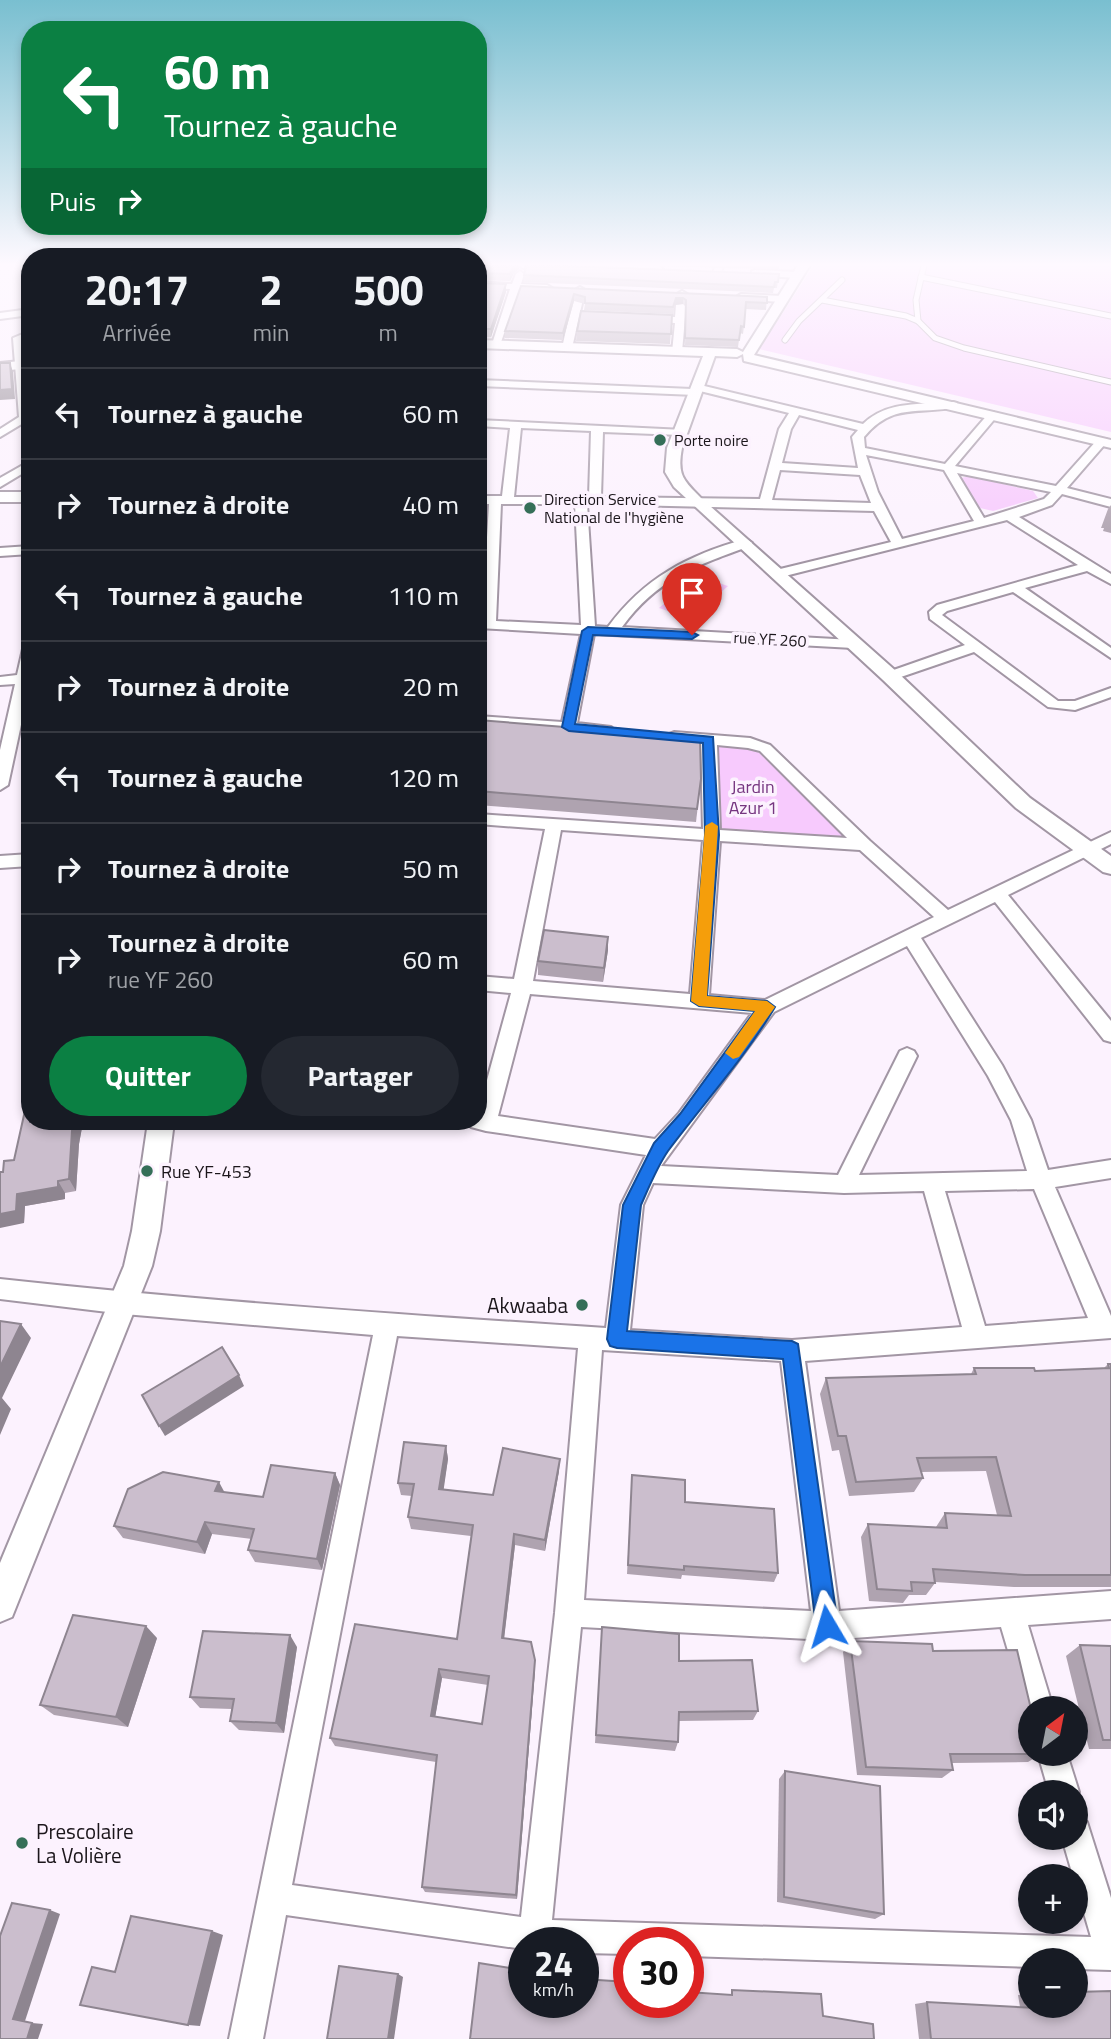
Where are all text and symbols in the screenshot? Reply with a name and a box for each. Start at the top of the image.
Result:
text: 60 m [164,33,271,108]
icon: left [49,49,140,140]
text: Tournez à gauche [164,101,398,149]
text: Puis [49,182,96,221]
icon: right [110,182,148,220]
text: 20:17 [84,257,189,321]
text: 2 [259,257,283,321]
text: 500 [353,257,423,321]
text: Arrivée [103,315,171,350]
text: min [253,315,289,350]
text: m [379,315,398,350]
text: Tournez à gauche [108,394,303,433]
text: 60 m [402,394,459,433]
icon: left [49,395,87,433]
place label: Porte noire [674,428,749,452]
marker: Porte noire [652,432,668,448]
text: Tournez à droite [108,485,289,524]
text: 40 m [402,485,459,524]
icon: right [49,486,87,524]
place label: Direction Service National de l'hygiène [544,487,684,529]
marker: Direction Service National de l'hygiène [522,500,538,516]
pin [662,563,722,635]
icon: arrive [673,574,711,612]
text: Tournez à gauche [108,576,303,615]
text: 110 m [388,576,459,615]
icon: left [49,577,87,615]
street label: rue YF 260 [733,625,807,653]
text: Tournez à droite [108,667,289,706]
text: 20 m [402,667,459,706]
icon: right [49,668,87,706]
text: Tournez à gauche [108,758,303,797]
text: 120 m [388,758,459,797]
icon: left [49,759,87,797]
park label: Jardin Azur 1 [729,773,777,821]
text: Tournez à droite [108,849,289,888]
text: 50 m [402,849,459,888]
icon: right [49,850,87,888]
text: Tournez à droite [108,923,289,962]
text: 60 m [402,940,459,979]
icon: right [49,941,87,979]
text: rue YF 260 [108,962,213,997]
button: Quitter [49,1036,247,1116]
button: Partager [261,1036,459,1116]
place label: Rue YF-453 [161,1158,252,1185]
marker: Rue YF-453 [139,1163,155,1179]
place label: Akwaaba [487,1289,568,1321]
marker: Akwaaba [574,1297,590,1313]
position arrow [790,1589,864,1663]
north arrow [1018,1696,1088,1766]
map controls [1018,1696,1088,2018]
button: sound [1018,1780,1088,1850]
place label: Prescolaire La Volière [36,1815,134,1871]
marker: Prescolaire La Volière [14,1835,30,1851]
button: + [1018,1864,1088,1934]
speed limit sign: 30 [613,1927,704,2018]
text: 24 [534,1936,573,1990]
button: − [1018,1948,1088,2018]
text: km/h [533,1976,574,2003]

